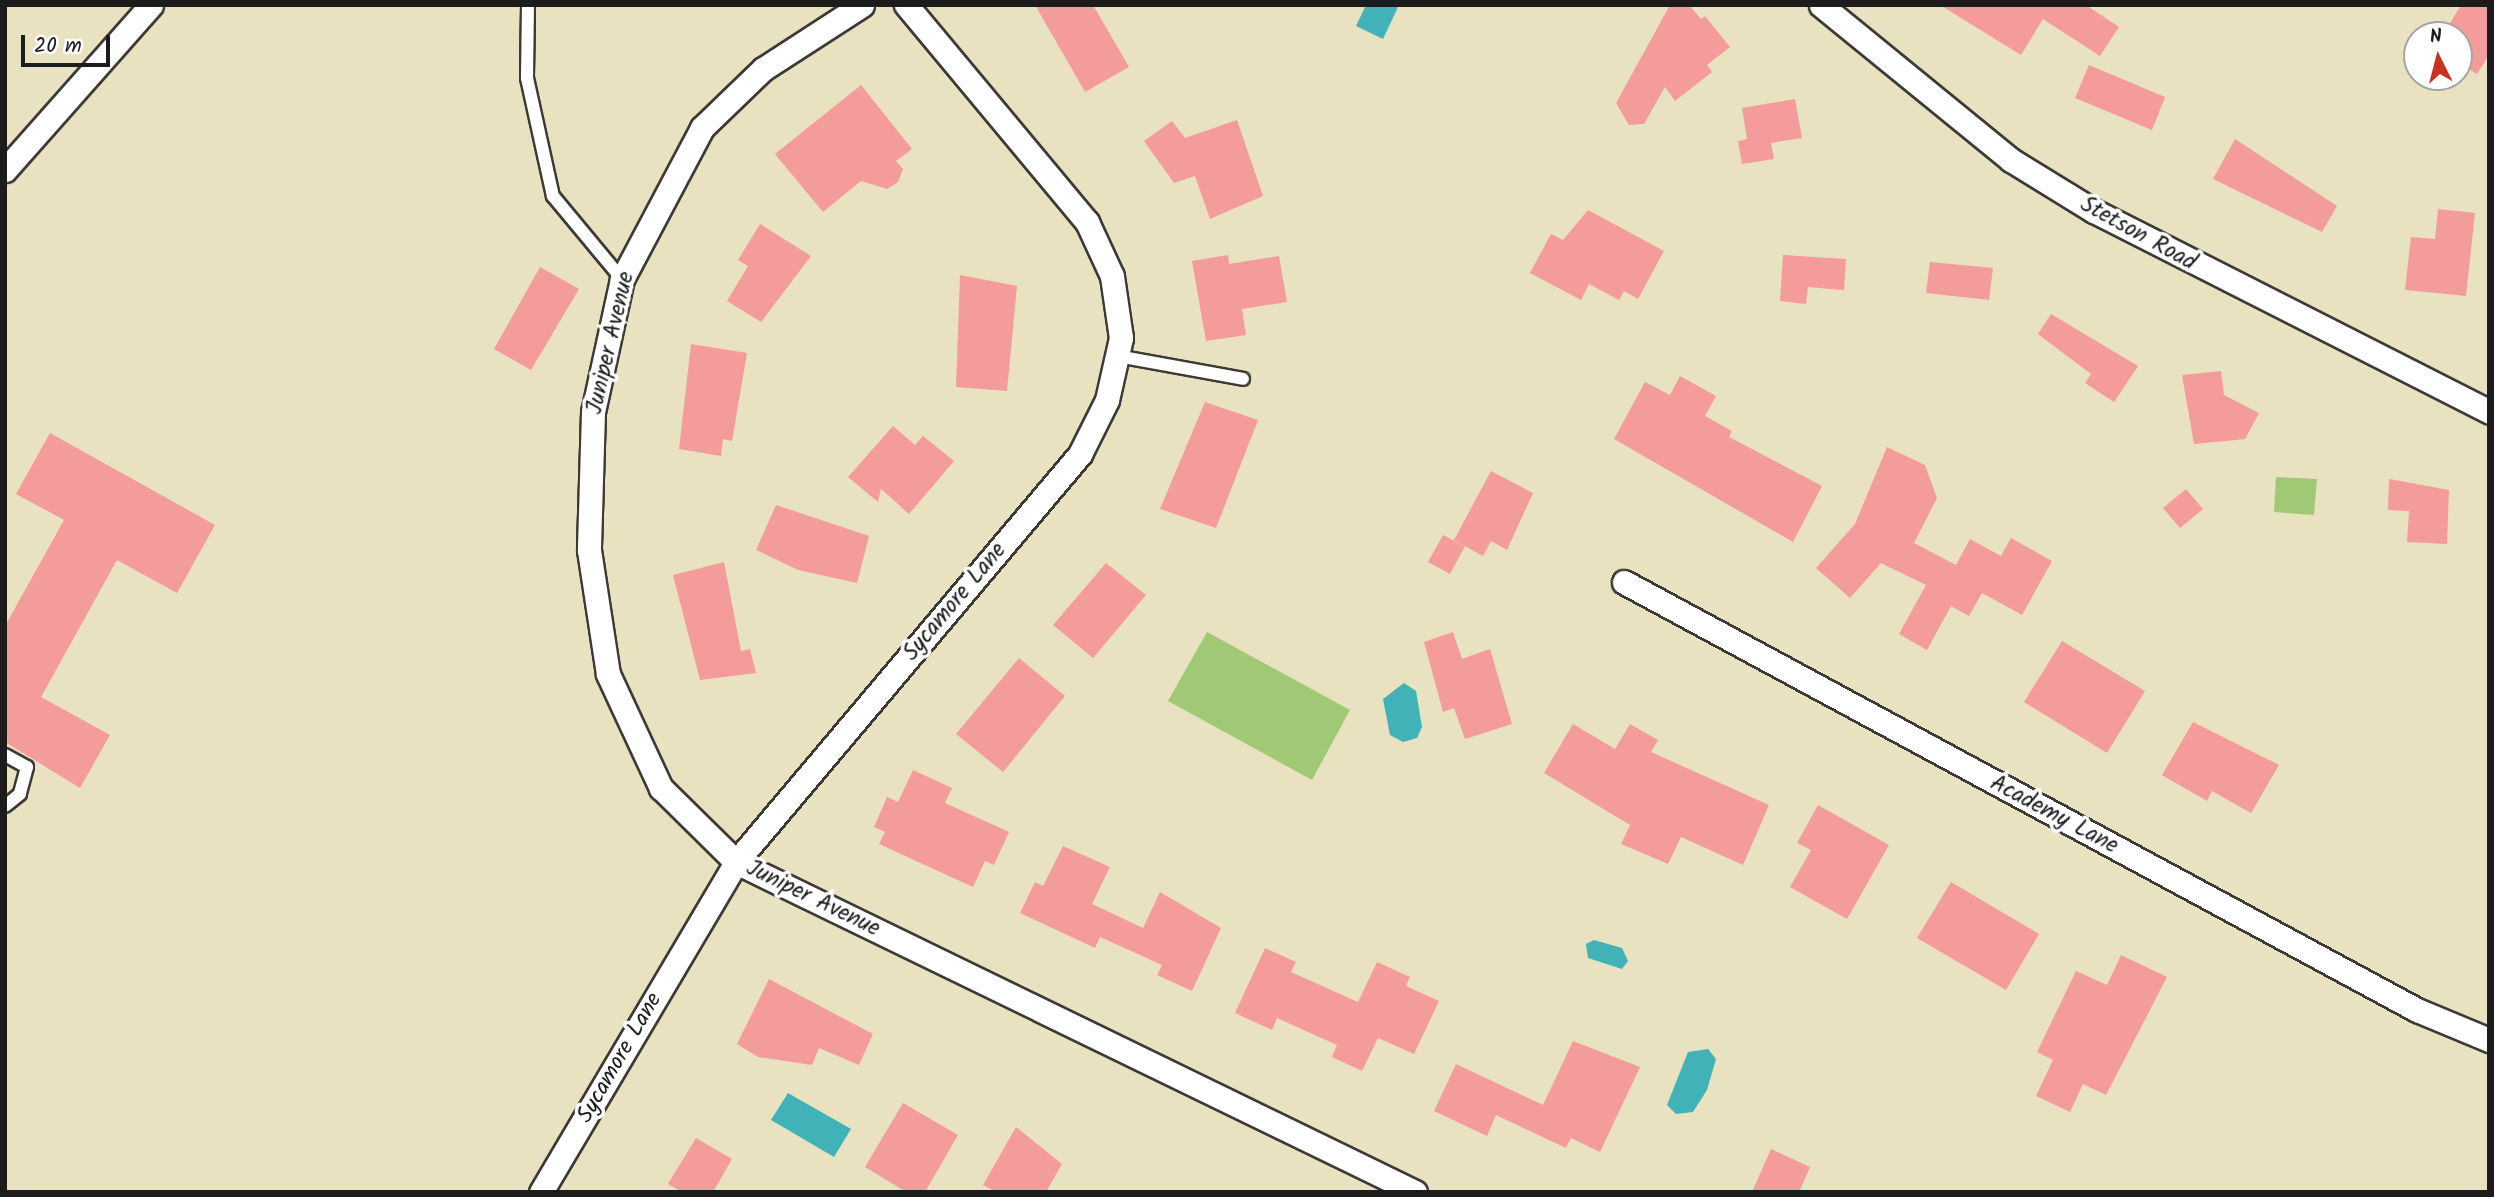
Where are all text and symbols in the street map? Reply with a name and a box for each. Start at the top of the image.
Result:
scale bar [24,21,114,65]
north arrow [2403,21,2473,91]
text: N [2428,22,2444,53]
text: 20 m [34,30,82,63]
street label: Stetson Road [2075,191,2201,277]
street label: Juniper Avenue [581,269,641,417]
street label: Sycamore Lane [898,537,1012,667]
street label: Academy Lane [1985,770,2123,860]
street label: Juniper Avenue [742,855,884,943]
street label: Sycamore Lane [572,988,668,1128]

